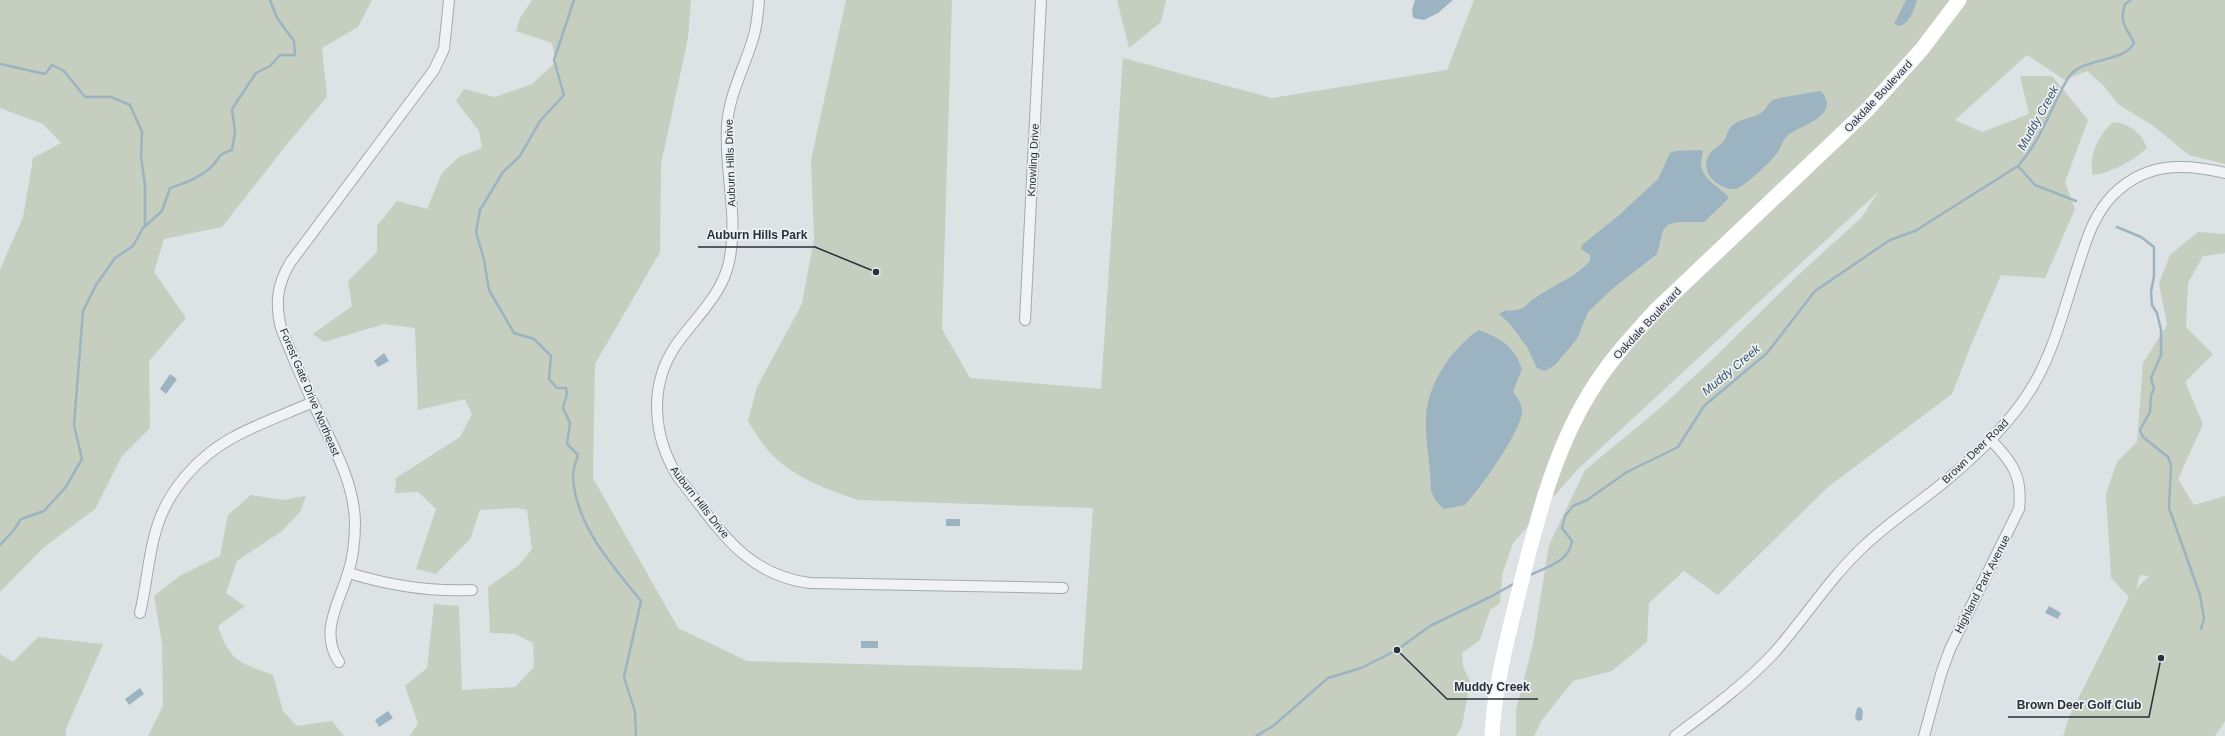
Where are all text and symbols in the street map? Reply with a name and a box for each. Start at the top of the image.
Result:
street label: Oakdale Boulevard [1842,58,1914,134]
water label: Muddy Creek [2015,83,2062,153]
street label: Auburn Hills Drive [722,119,738,207]
street label: Knowling Drive [1025,123,1041,197]
callout: Auburn Hills Park [698,223,815,247]
text: Auburn Hills Park [707,228,808,242]
street label: Oakdale Boulevard [1611,285,1683,361]
street label: Forest Gate Drive Northeast [278,326,342,458]
water label: Muddy Creek [1699,341,1764,398]
street label: Brown Deer Road [1939,416,2011,486]
street label: Auburn Hills Drive [668,464,732,540]
street label: Highland Park Avenue [1952,533,2012,635]
callout: Muddy Creek [1447,675,1538,699]
text: Muddy Creek [1454,680,1530,694]
callout: Brown Deer Golf Club [2008,693,2149,717]
text: Brown Deer Golf Club [2017,698,2141,712]

